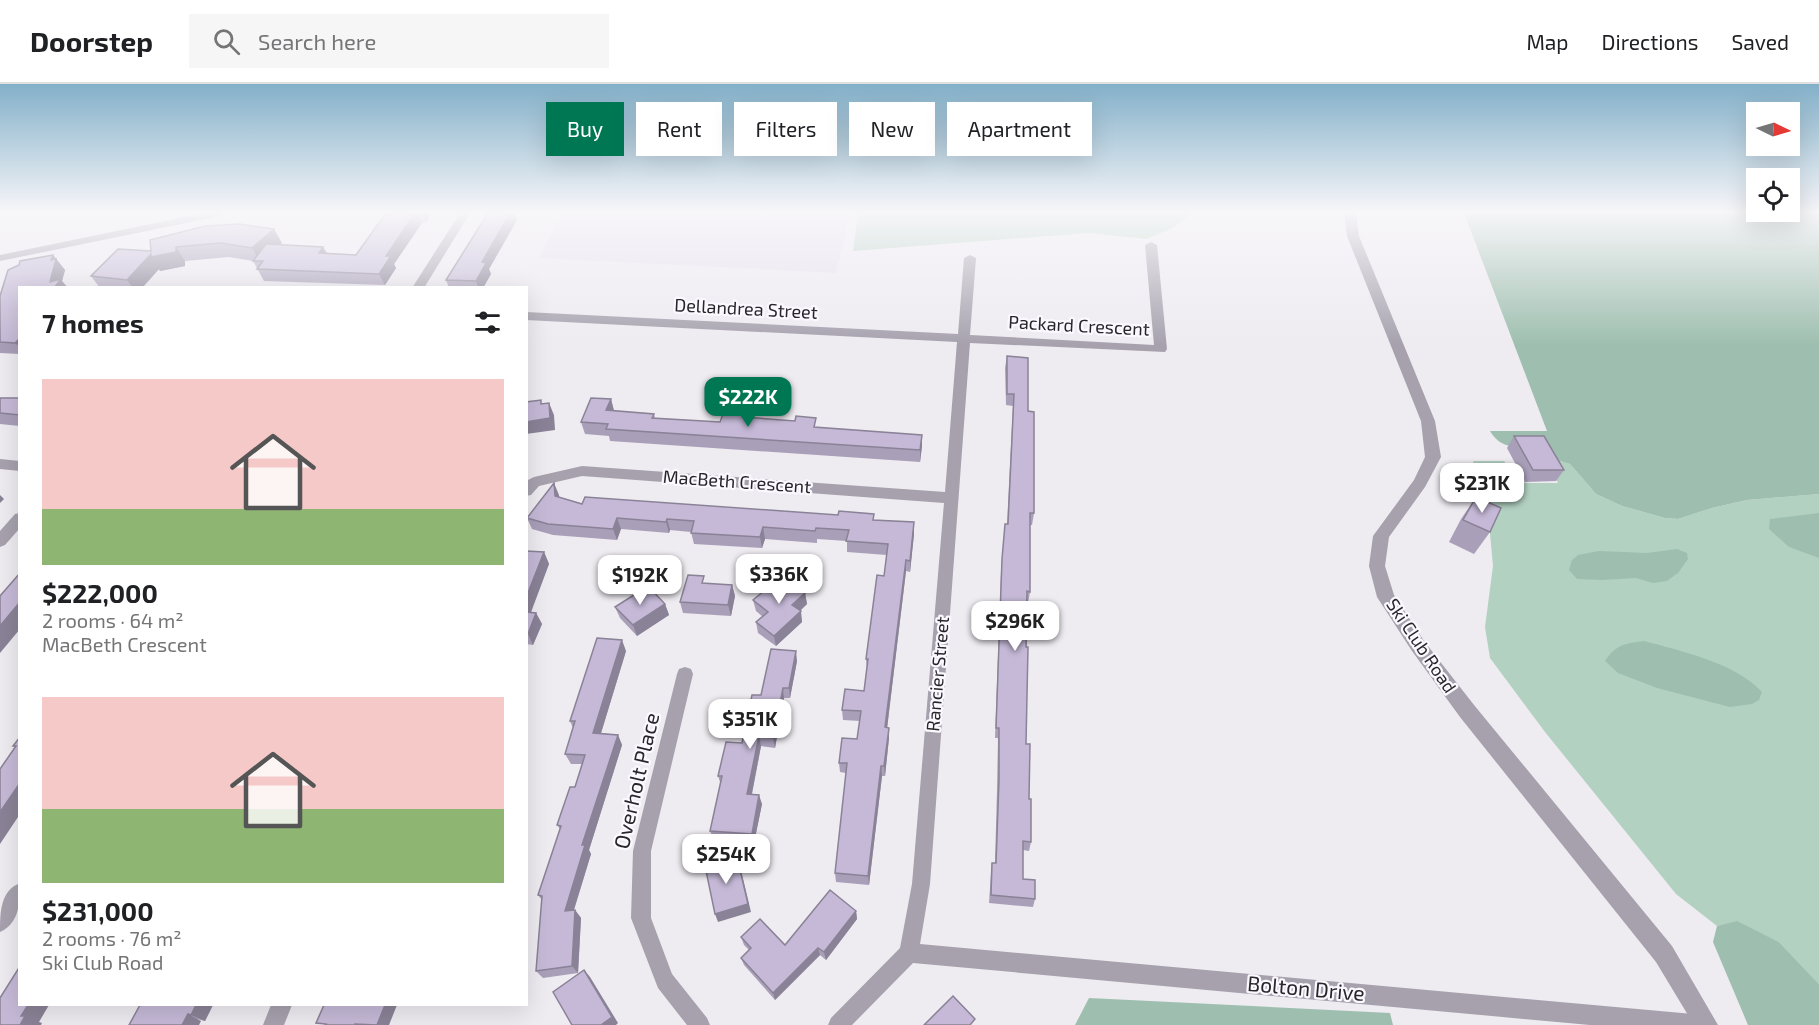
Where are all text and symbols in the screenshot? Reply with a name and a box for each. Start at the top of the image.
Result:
search box [189,14,609,68]
text: Doorstep [30,24,153,58]
icon: search [210,25,243,58]
text: Search here [258,28,376,54]
text: Map [1526,29,1569,54]
text: Directions [1602,29,1698,54]
text: Saved [1731,29,1789,54]
chip: Buy [546,102,624,156]
chip: Rent [636,102,722,156]
chip: Filters [734,102,837,156]
chip: New [849,102,935,156]
chip: Apartment [947,102,1092,156]
north arrow [1746,102,1800,156]
map controls [1746,102,1800,222]
button: locate [1746,168,1800,222]
street label: Dellandrea Street [674,293,818,323]
icon: filters [471,306,504,339]
text: 7 homes [42,307,144,338]
street label: Packard Crescent [1008,310,1150,340]
pin: $222K [706,377,790,428]
text: $222K [718,384,778,408]
icon: home [219,418,327,526]
pin: $231K [1440,463,1524,514]
street label: MacBeth Crescent [662,465,812,497]
text: $231K [1454,470,1510,494]
pin: $336K [737,554,821,605]
pin: $192K [598,555,682,606]
text: $336K [750,561,808,585]
text: $192K [612,562,668,586]
text: $222,000 [42,577,158,608]
street label: Ski Club Road [1382,594,1462,697]
pin: $296K [973,601,1057,652]
text: 2 rooms · 64 m² [42,608,184,632]
text: $296K [985,608,1045,632]
street label: Rancier Street [921,615,953,732]
text: MacBeth Crescent [42,632,207,656]
pin: $351K [708,699,792,750]
text: $351K [722,706,778,730]
street label: Overholt Place [608,710,663,851]
icon: home [219,736,327,844]
pin: $254K [684,834,768,885]
text: $254K [696,841,756,865]
text: $231,000 [42,895,154,926]
text: 2 rooms · 76 m² [42,926,181,950]
text: Ski Club Road [42,950,163,974]
street label: Bolton Drive [1246,970,1366,1005]

